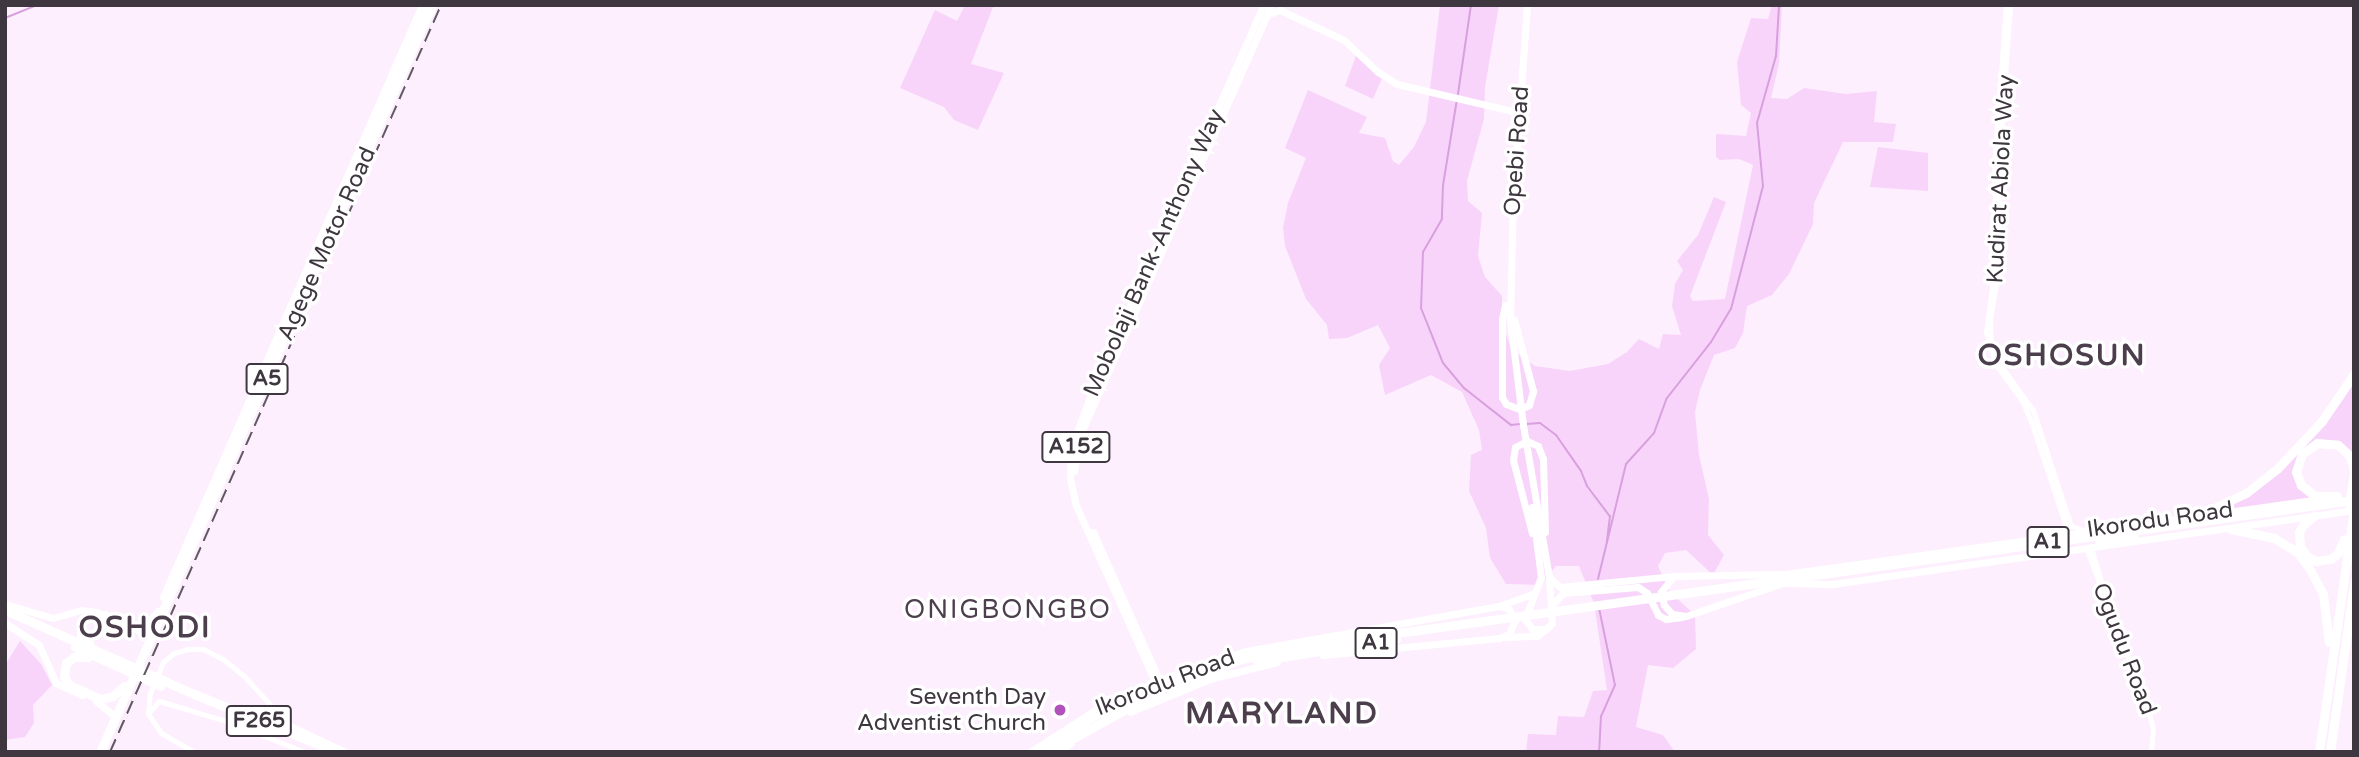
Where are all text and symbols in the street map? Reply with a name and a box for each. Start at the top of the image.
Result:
street label: Kudirat Abiola Way [1982,74,2020,284]
street label: Opebi Road [1499,85,1535,217]
street label: Mobolaji Bank-Anthony Way [1078,105,1230,401]
street label: Agege Motor Road [272,143,382,345]
district label: OSHOSUN [1978,338,2146,374]
road number: A5 [244,362,290,396]
road number: A152 [1041,430,1111,464]
street label: Ikorodu Road [2085,496,2235,544]
road number: A1 [2025,524,2071,560]
street label: Ogudu Road [2086,579,2162,719]
district label: ONIGBONGBO [905,594,1111,626]
district label: OSHODI [79,610,211,646]
road number: A1 [1353,626,1399,660]
street label: Ikorodu Road [1091,644,1239,722]
place label: Seventh Day Adventist Church [857,683,1046,737]
district label: MARYLAND [1186,696,1378,732]
marker: Seventh Day Adventist Church [1052,702,1068,718]
road number: F265 [226,704,292,738]

